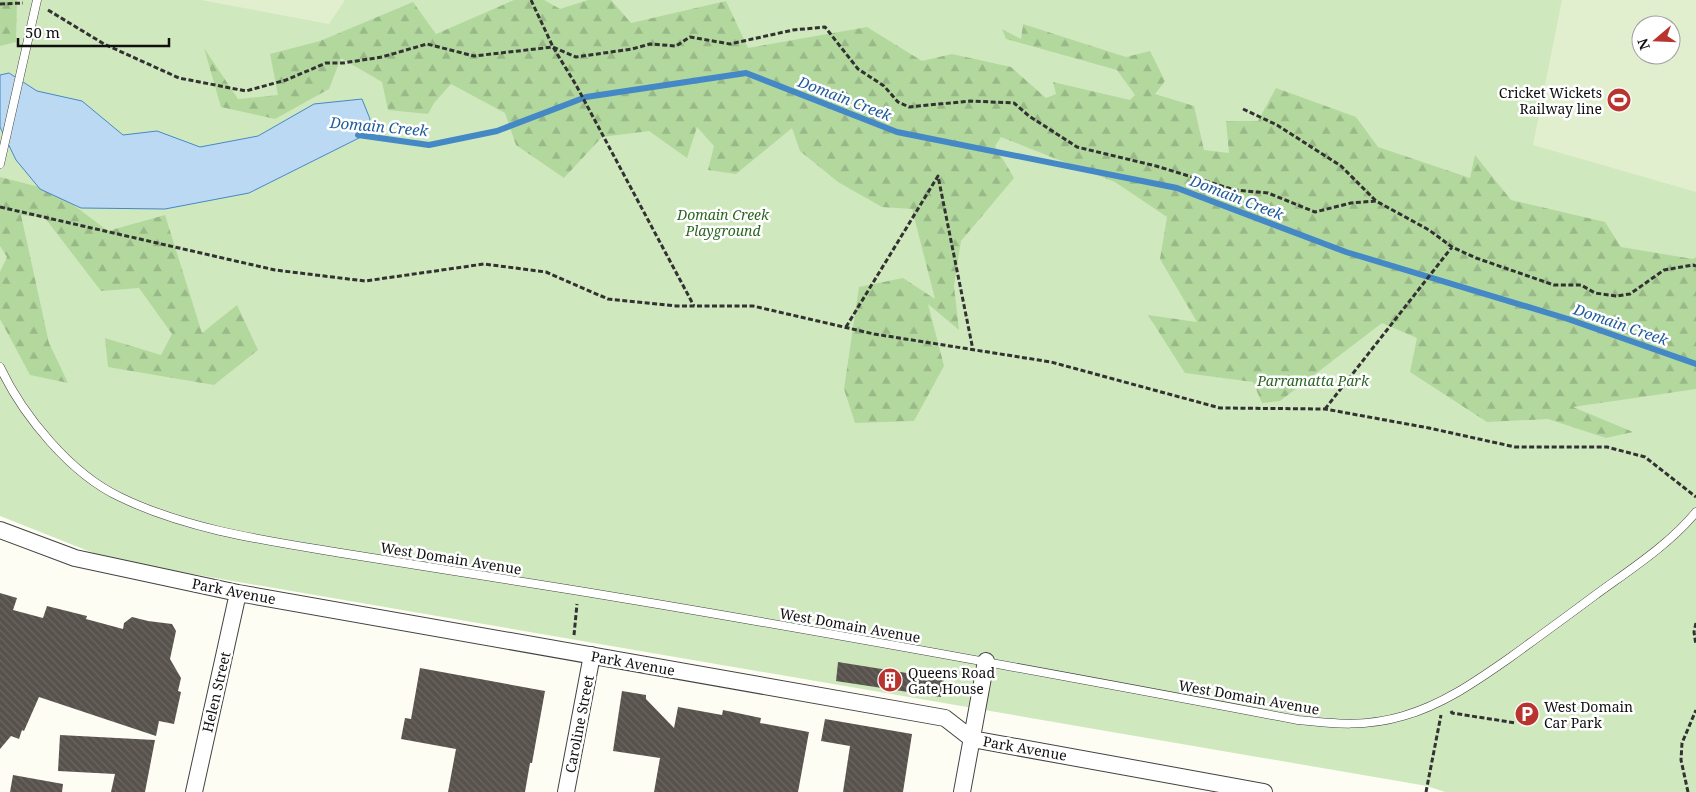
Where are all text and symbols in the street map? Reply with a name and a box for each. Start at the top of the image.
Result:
scale bar [18,15,169,47]
north arrow [1631,15,1681,65]
text: 50 m [25,22,60,42]
text: N [1632,36,1654,53]
water label: Domain Creek [794,71,895,125]
place label: Cricket Wickets Railway line [1499,83,1602,118]
sports icon: Cricket Wickets Railway line [1606,87,1632,113]
water label: Domain Creek [328,112,429,140]
water label: Domain Creek [1186,170,1287,224]
park label: Domain Creek Playground [676,205,770,240]
water label: Domain Creek [1570,298,1671,350]
park label: Parramatta Park [1256,371,1370,390]
street label: West Domain Avenue [379,537,523,579]
street label: Park Avenue [191,574,277,608]
street label: West Domain Avenue [778,603,922,647]
street label: Park Avenue [590,646,676,680]
street label: Helen Street [198,650,235,734]
place label: Queens Road Gate House [908,663,995,698]
building icon: Queens Road Gate House [877,667,903,693]
street label: Caroline Street [560,673,598,774]
street label: West Domain Avenue [1177,675,1321,719]
place label: West Domain Car Park [1544,697,1633,732]
parking icon: West Domain Car Park [1514,701,1540,727]
street label: Park Avenue [982,731,1068,765]

